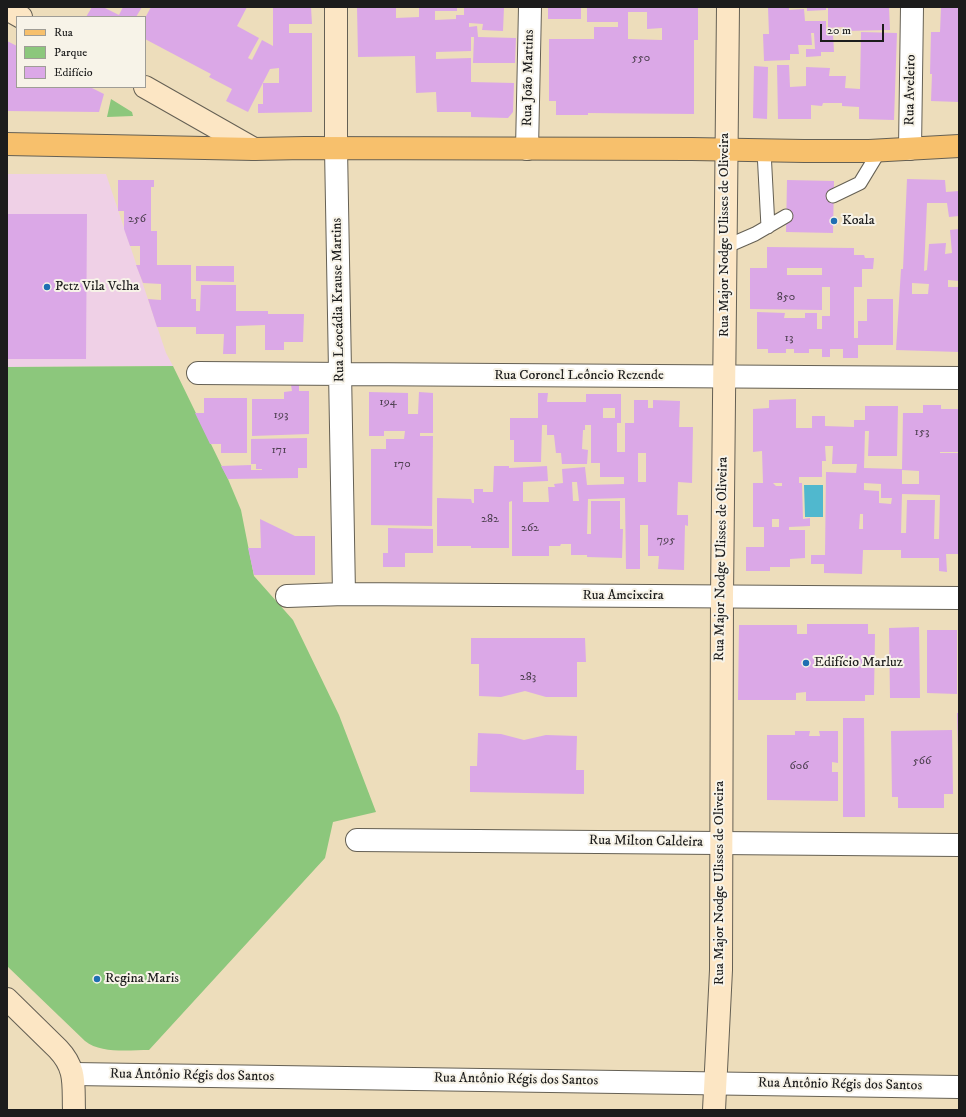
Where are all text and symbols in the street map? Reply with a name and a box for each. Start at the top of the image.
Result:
legend [16,16,146,88]
scale bar [822,16,886,42]
text: 20 m [827,23,851,38]
text: Rua [54,25,73,40]
street label: Rua João Martins [520,29,538,127]
text: Parque [54,45,87,60]
house number: 550 [632,52,650,66]
street label: Rua Aveleiro [902,54,920,126]
text: Edifício [54,65,93,80]
street label: Rua Major Nodge Ulisses de Oliveira [717,133,733,337]
house number: 256 [128,213,146,227]
place label: Koala [842,213,875,229]
marker: Koala [829,216,839,226]
street label: Rua Leocádia Krause Martins [329,218,349,382]
place label: Petz Vila Velha [55,279,139,295]
marker: Petz Vila Velha [42,282,52,292]
house number: 850 [777,291,795,305]
house number: 13 [785,332,793,346]
street label: Rua Coronel Leôncio Rezende [494,368,664,384]
house number: 194 [379,396,397,410]
house number: 193 [274,409,288,423]
house number: 153 [915,426,929,440]
house number: 171 [271,444,287,458]
street label: Rua Major Nodge Ulisses de Oliveira [712,457,732,661]
house number: 170 [393,458,411,472]
house number: 282 [481,513,499,527]
house number: 262 [521,522,539,536]
house number: 795 [657,534,675,548]
street label: Rua Ameixeira [582,588,664,604]
place label: Edifício Marluz [814,655,903,671]
marker: Edifício Marluz [801,658,811,668]
house number: 283 [520,671,536,685]
house number: 566 [913,755,931,769]
house number: 606 [790,760,808,774]
street label: Rua Major Nodge Ulisses de Oliveira [712,781,728,985]
street label: Rua Milton Caldeira [589,833,703,851]
place label: Regina Maris [105,971,179,987]
marker: Regina Maris [92,974,102,984]
street label: Rua Antônio Régis dos Santos [110,1066,274,1086]
street label: Rua Antônio Régis dos Santos [434,1070,598,1090]
street label: Rua Antônio Régis dos Santos [758,1075,922,1095]

